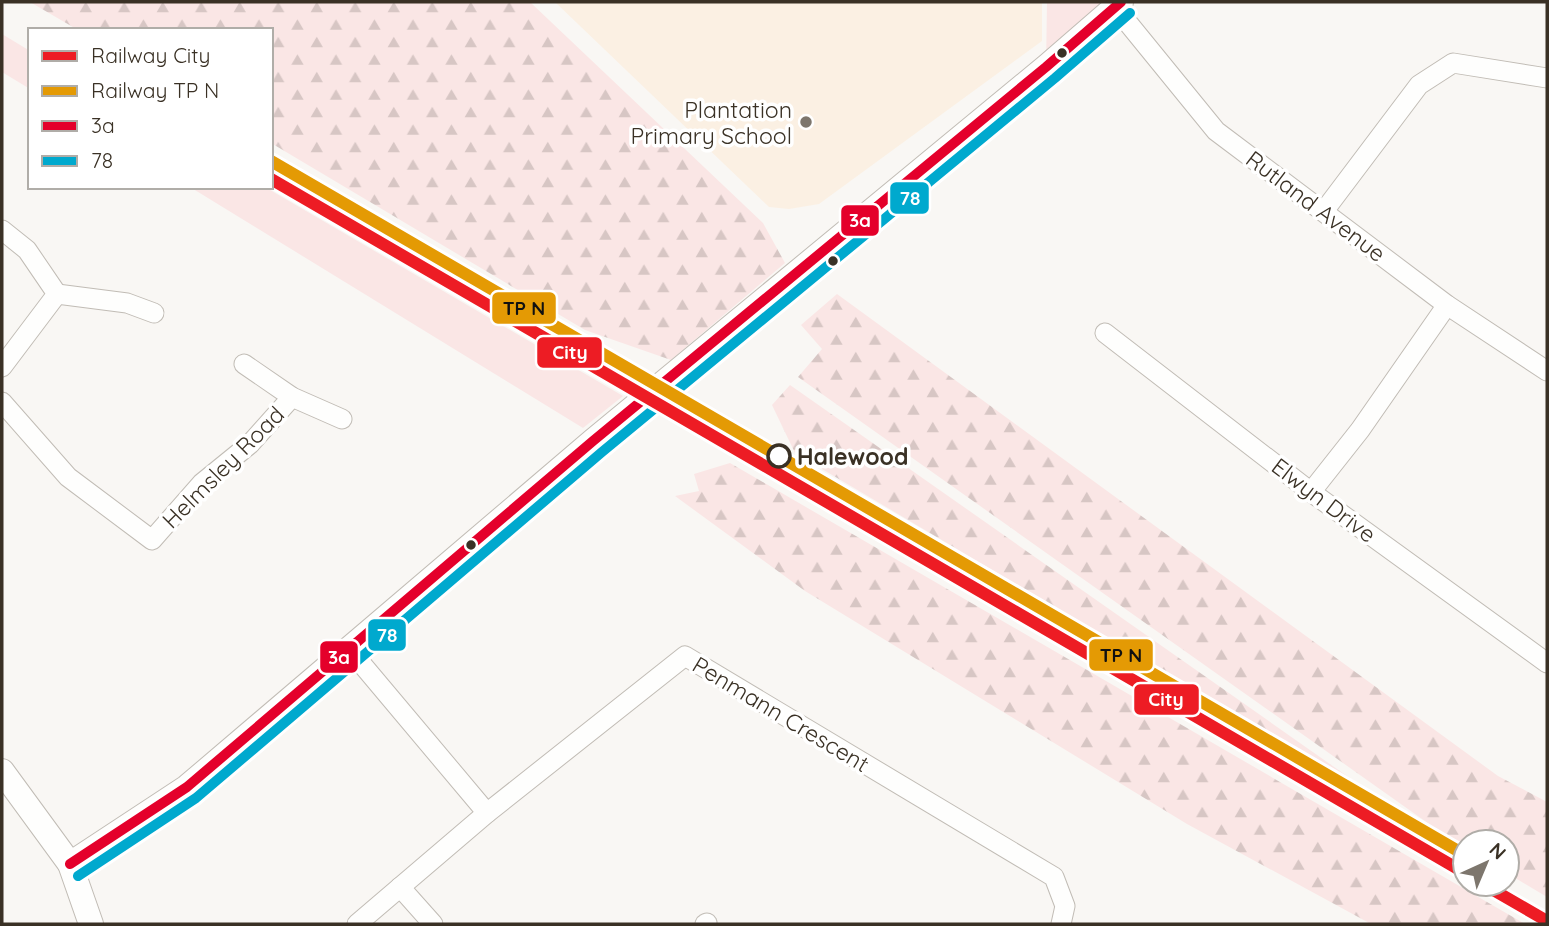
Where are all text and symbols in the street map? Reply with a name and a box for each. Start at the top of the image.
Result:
legend [28,28,273,189]
text: Railway City [91,42,210,68]
unlabelled marker [1055,46,1069,60]
text: Railway TP N [91,77,219,103]
place label: Plantation Primary School [630,95,792,150]
text: 3a [91,112,115,138]
marker: Plantation Primary School [798,114,814,130]
street label: Rutland Avenue [1240,144,1392,268]
text: 78 [91,147,113,173]
line badge: 78 [889,181,930,215]
text: 78 [900,186,920,210]
line badge: 3a [840,204,880,237]
text: 3a [849,208,871,232]
unlabelled marker [826,254,840,268]
line badge: TP N [491,291,557,325]
text: TP N [503,296,545,320]
line badge: City [536,336,603,369]
text: City [552,340,588,364]
street label: Helmsley Road [156,400,290,534]
place label: Halewood [797,442,908,471]
marker: Halewood [767,444,791,468]
street label: Elwyn Drive [1266,451,1382,549]
unlabelled marker [464,538,478,552]
line badge: 78 [367,618,407,652]
text: 78 [377,623,397,647]
line badge: TP N [1088,638,1154,672]
line badge: 3a [319,640,359,674]
text: TP N [1100,643,1142,667]
text: 3a [328,645,350,669]
street label: Penmann Crescent [688,650,875,778]
line badge: City [1133,683,1200,716]
text: City [1148,687,1184,711]
north arrow [1451,828,1521,898]
text: N [1484,837,1511,864]

